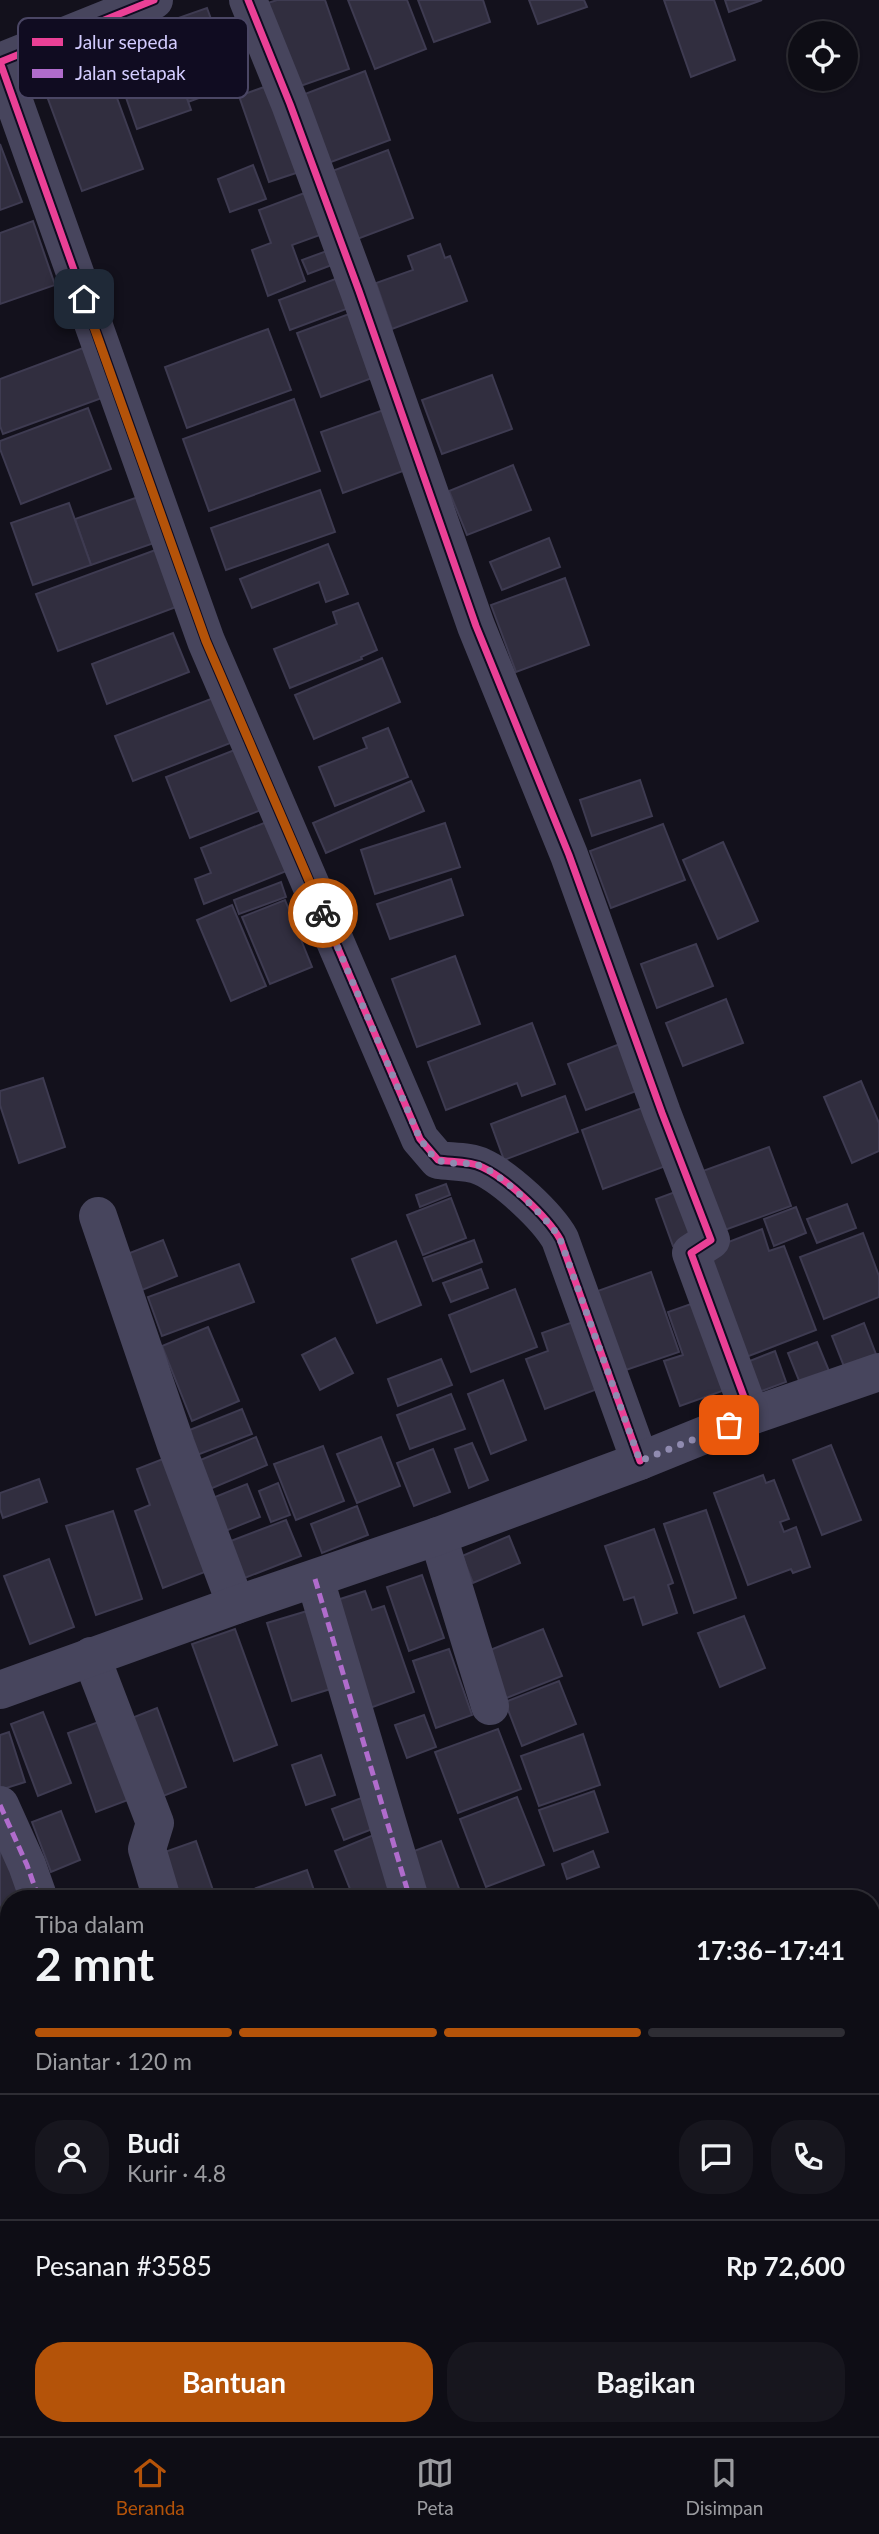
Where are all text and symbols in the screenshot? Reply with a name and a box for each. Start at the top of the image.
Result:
legend [18,18,248,98]
map controls [788,21,858,91]
button: locate [788,21,858,91]
text: Jalur sepeda [75,30,178,53]
text: Jalan setapak [75,61,186,84]
pin [54,269,114,329]
icon: home [65,280,103,318]
courier [288,878,358,948]
icon: bike [304,894,342,932]
pin [699,1395,759,1455]
icon: bag [710,1406,748,1444]
text: Tiba dalam [35,1910,144,1938]
text: 17:36–17:41 [696,1934,845,1966]
text: 2 mnt [35,1936,154,1991]
text: Diantar · 120 m [35,2047,192,2075]
button: person [35,2120,109,2194]
button: chat [679,2120,753,2194]
button: phone [771,2120,845,2194]
text: Budi [127,2127,180,2159]
text: Kurir · 4.8 [127,2159,226,2187]
text: Pesanan #3585 [35,2250,212,2282]
text: Rp 72,600 [726,2250,845,2282]
button: Bantuan [35,2342,433,2422]
button: Bagikan [447,2342,845,2422]
tab: Beranda [116,2454,185,2519]
tab: Peta [416,2454,454,2519]
tab: Disimpan [685,2454,763,2519]

